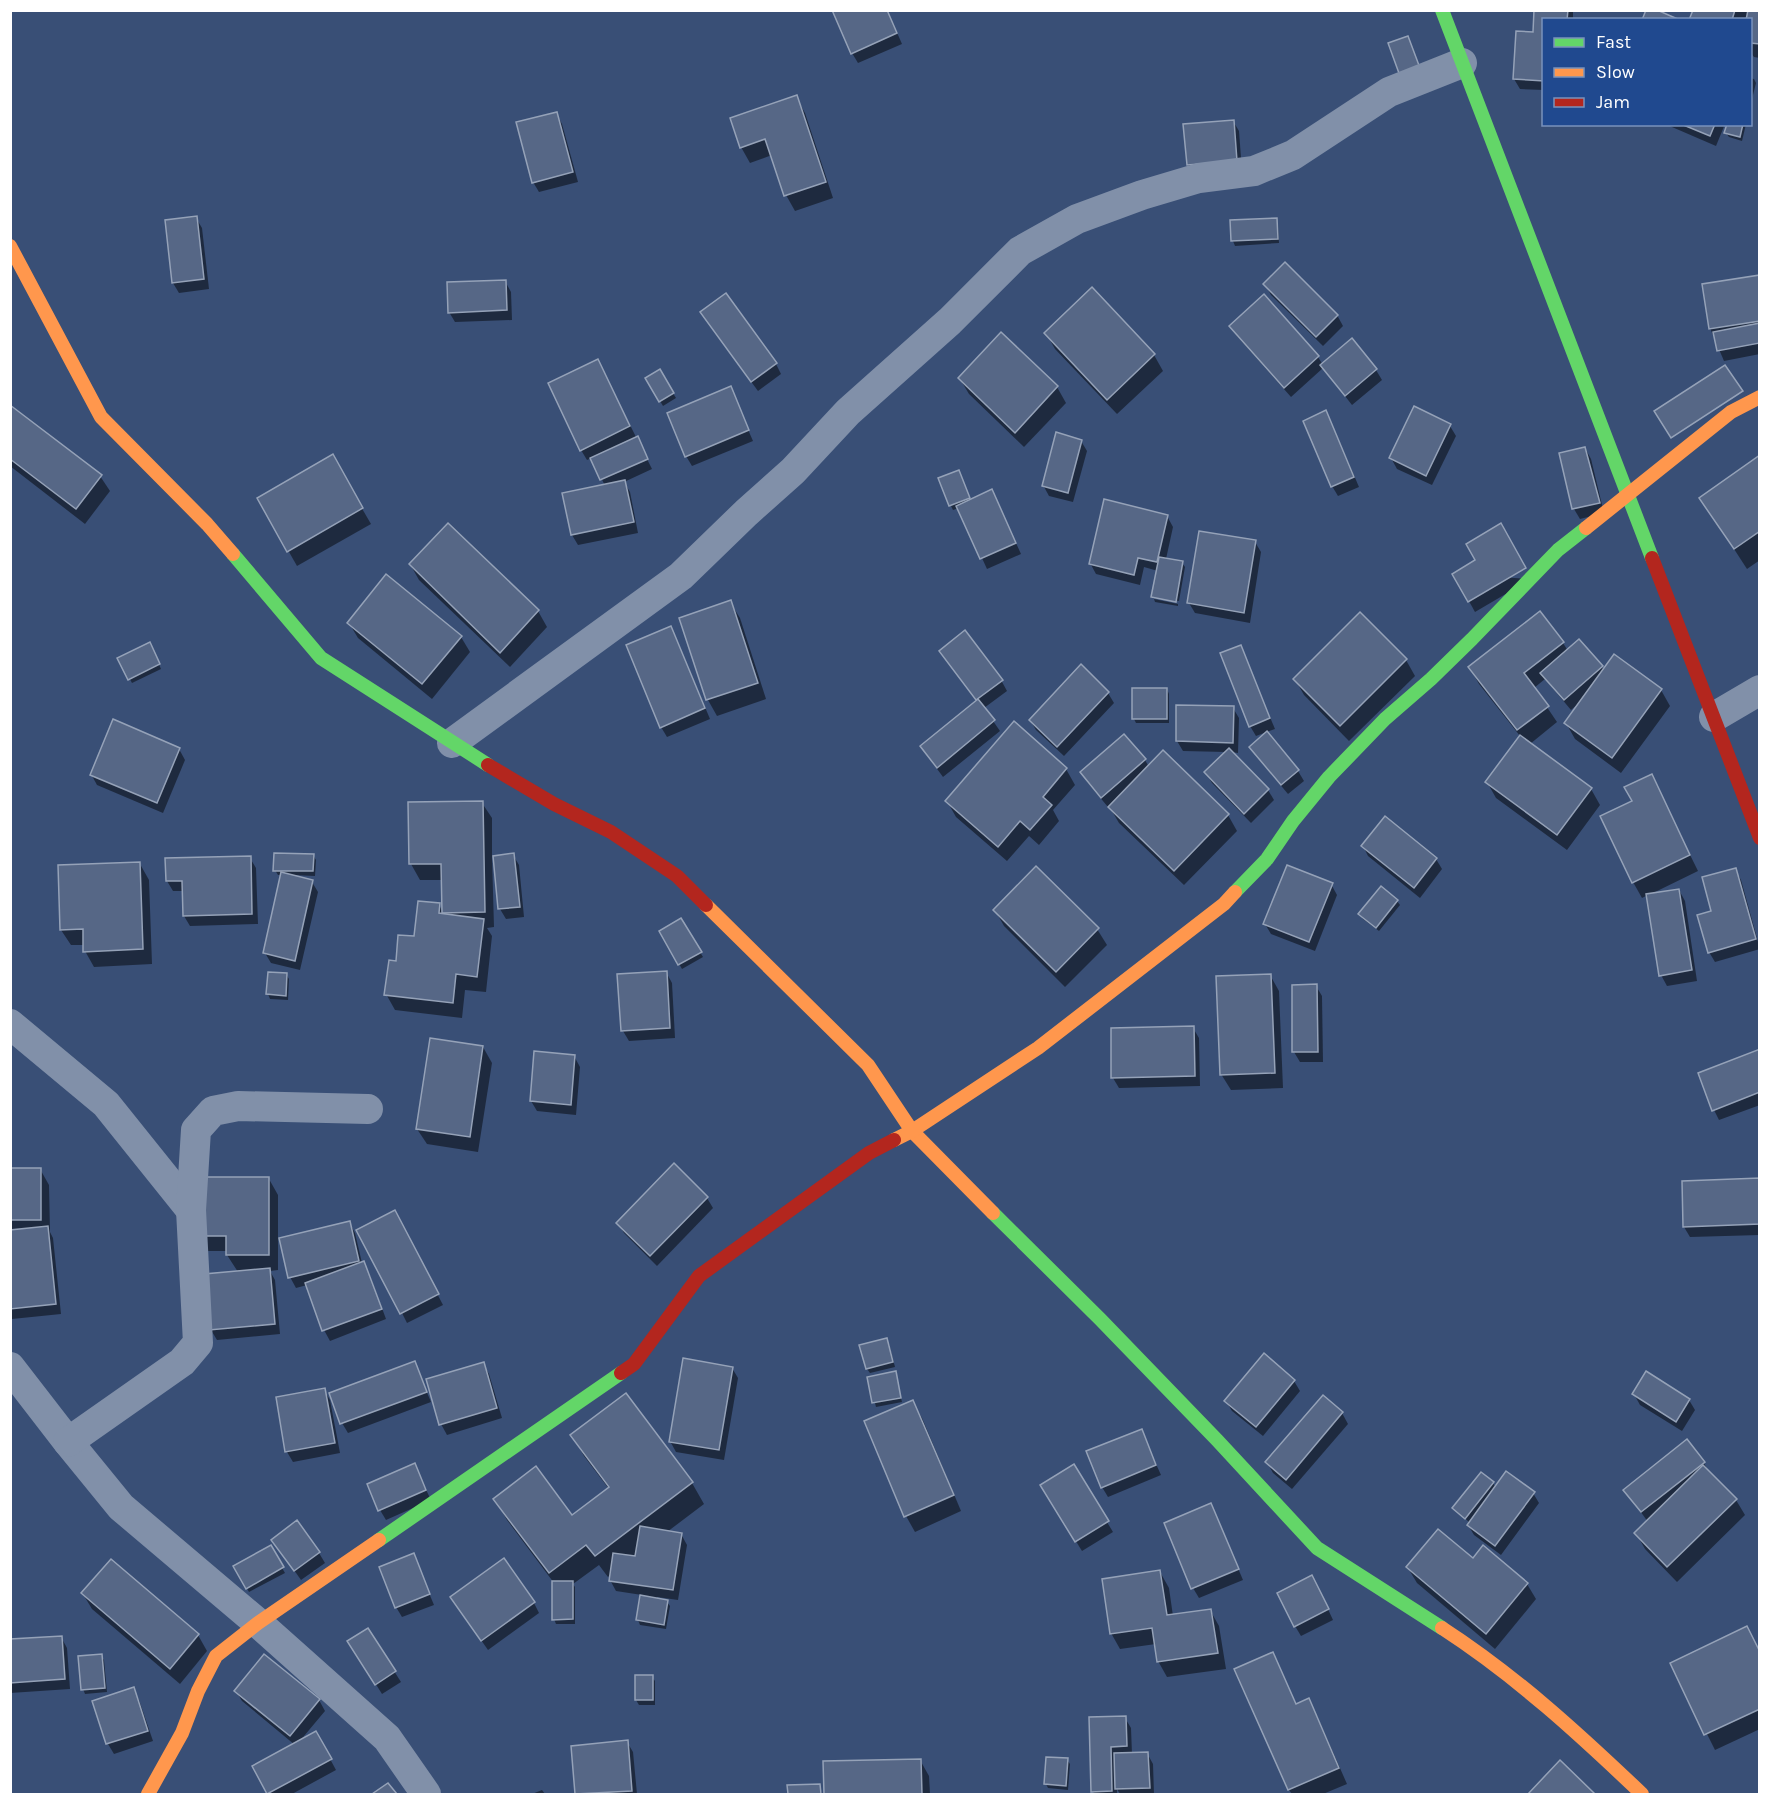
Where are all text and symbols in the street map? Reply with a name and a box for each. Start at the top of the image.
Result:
legend [1542,18,1752,126]
text: Fast [1596,31,1631,53]
text: Slow [1596,61,1635,83]
text: Jam [1596,91,1630,113]

